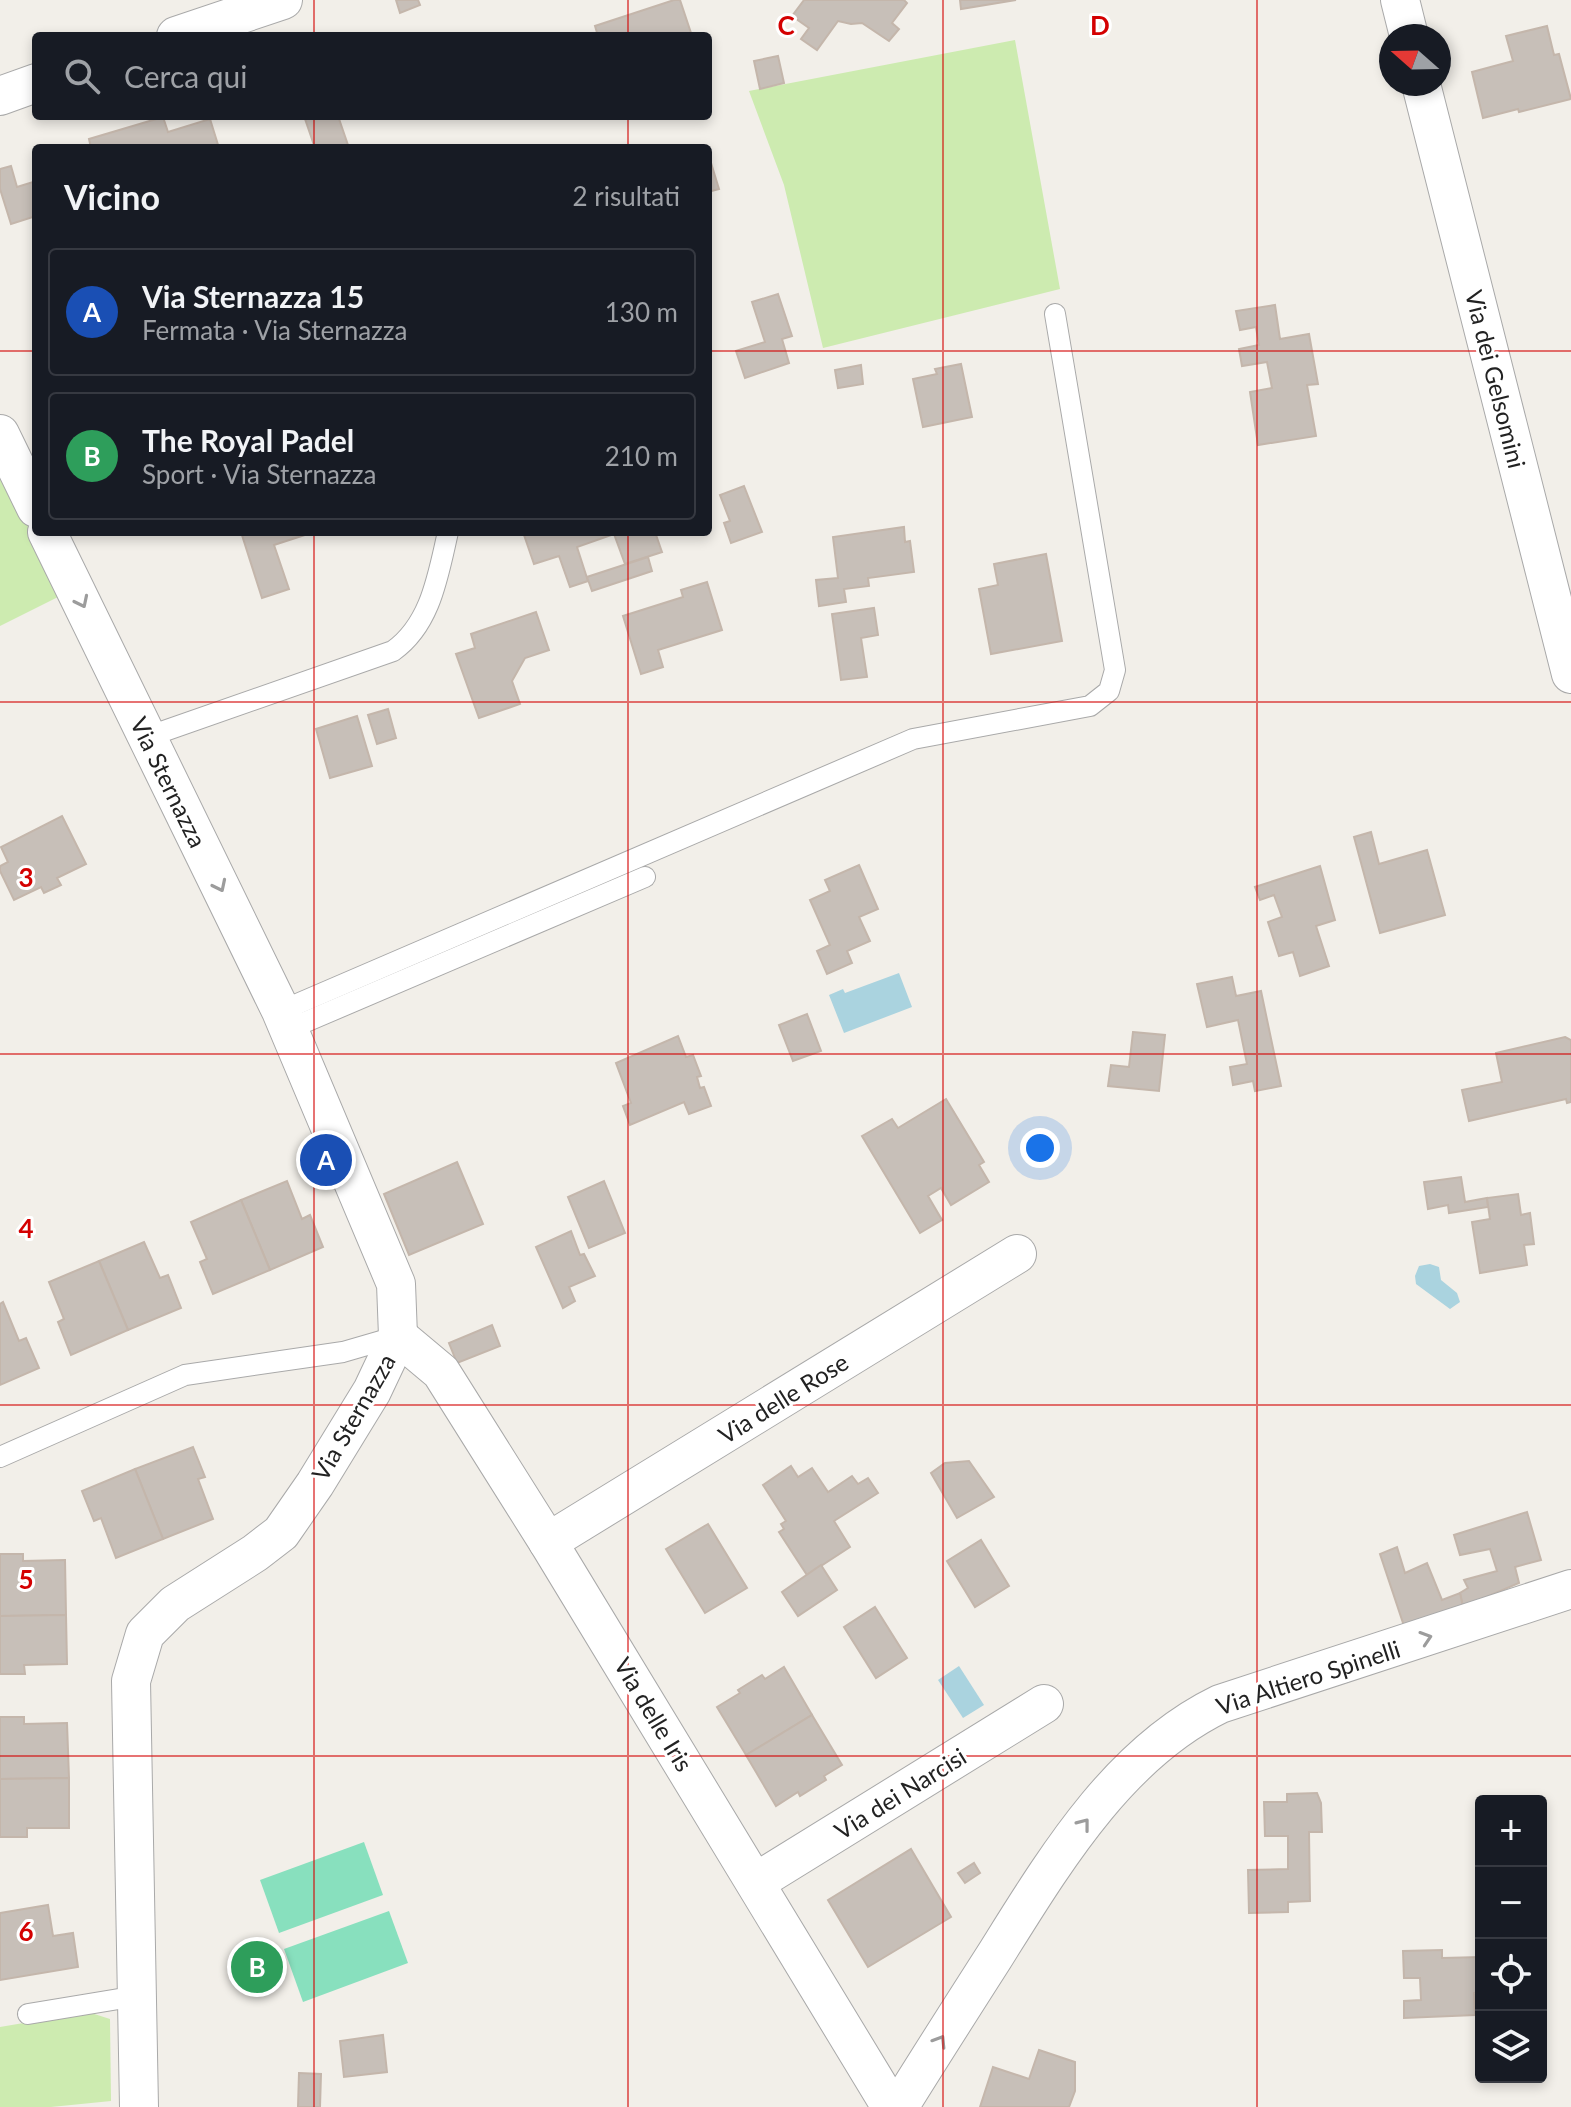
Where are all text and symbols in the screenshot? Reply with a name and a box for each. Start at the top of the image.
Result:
text: C [777,9,795,41]
text: D [1090,9,1110,41]
north arrow [1379,24,1451,96]
search box [32,32,712,120]
icon: search [60,54,104,98]
text: Cerca qui [124,58,248,94]
text: Vicino [64,176,160,217]
text: 2 risultati [573,180,680,212]
text: Via Sternazza 15 [142,278,364,314]
street label: Via dei Gelsomini [1460,287,1532,471]
text: A [83,296,101,328]
text: 130 m [605,296,678,328]
text: Fermata · Via Sternazza [142,314,408,346]
text: The Royal Padel [142,422,354,458]
text: B [83,440,101,472]
text: 210 m [605,440,678,472]
text: Sport · Via Sternazza [142,458,376,490]
one-way arrow [72,594,87,609]
street label: Via Sternazza [125,712,213,852]
text: 3 [18,861,34,893]
one-way arrow [210,878,226,893]
your location [1020,1128,1060,1168]
pin: A [300,1130,352,1190]
text: 4 [18,1212,34,1244]
street label: Via delle Rose [713,1347,853,1449]
street label: Via Sternazza [305,1348,401,1486]
text: 5 [18,1563,34,1595]
one-way arrow [1418,1631,1432,1647]
street label: Via Altiero Spinelli [1212,1634,1404,1720]
street label: Via delle Iris [609,1652,699,1776]
street label: Via dei Narcisi [829,1741,971,1845]
map controls [1475,1795,1547,2083]
button: + [1475,1795,1547,1867]
one-way arrow [1074,1818,1088,1833]
button: − [1475,1867,1547,1939]
text: 6 [18,1915,34,1947]
pin: B [231,1937,283,1997]
button: locate [1475,1939,1547,2011]
button: layers [1475,2011,1547,2083]
one-way arrow [931,2035,946,2050]

